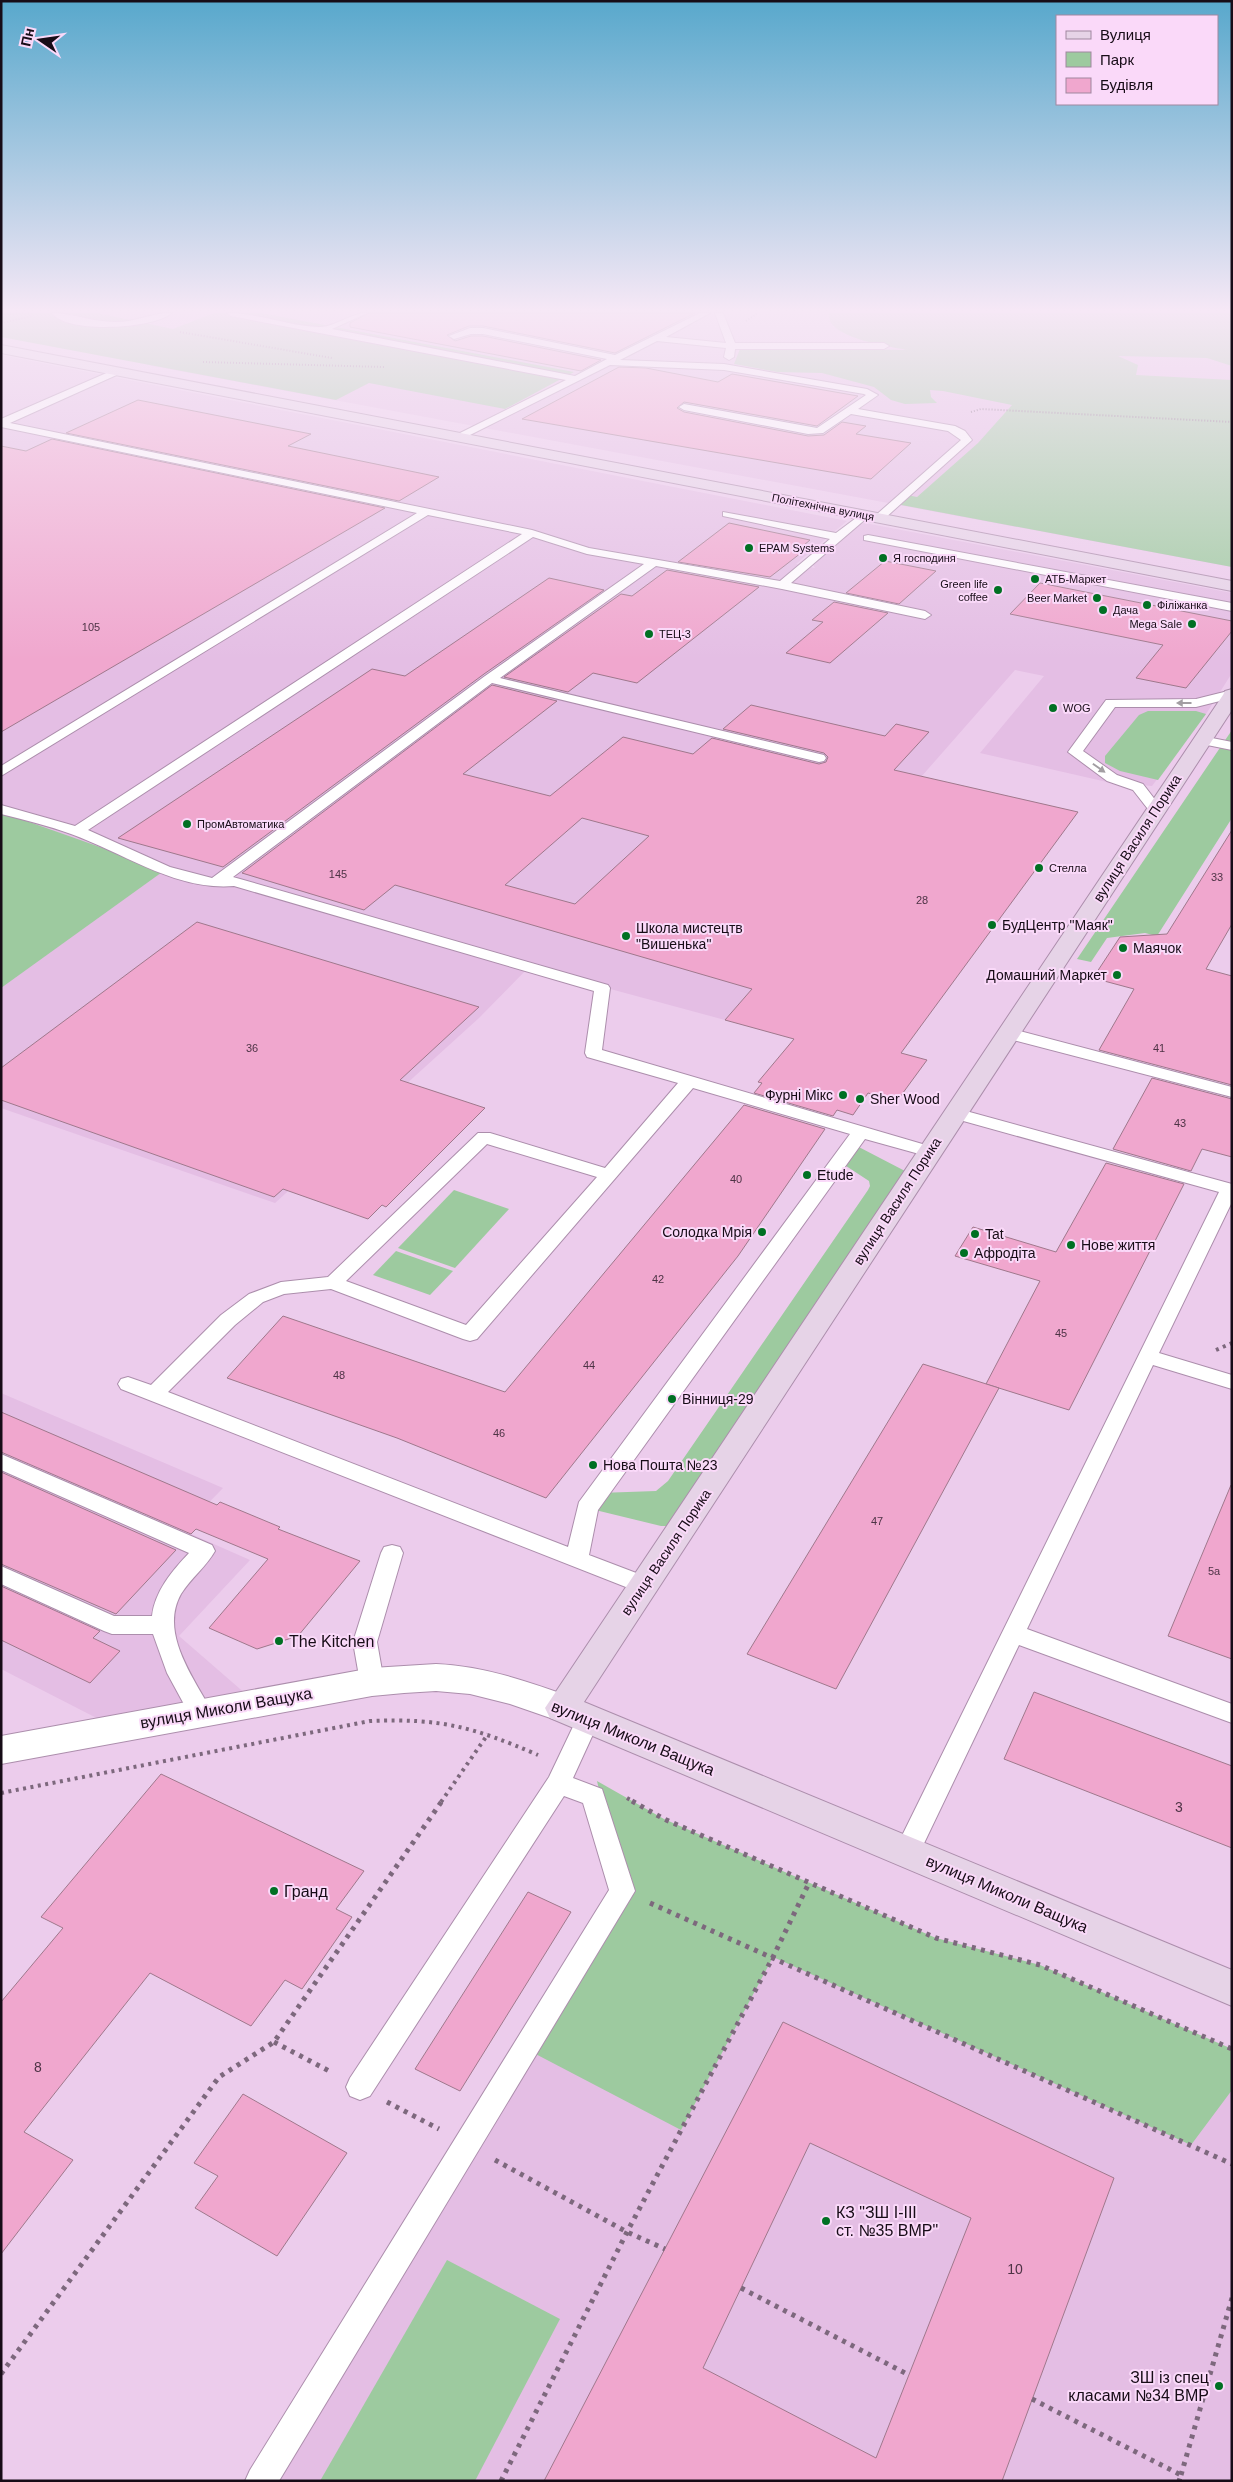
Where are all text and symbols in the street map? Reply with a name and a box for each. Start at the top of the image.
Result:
north arrow [15,15,65,65]
legend [1056,15,1218,105]
text: Пн [17,26,37,48]
text: Вулиця [1100,26,1151,43]
text: Парк [1100,51,1134,68]
text: Будівля [1100,76,1153,93]
street label: Політехнічна вулиця [771,491,875,523]
marker: EPAM Systems [743,542,755,554]
place label: EPAM Systems [759,542,835,554]
marker: Я господиня [877,552,889,564]
place label: Я господиня [893,552,956,564]
marker: АТБ-Маркет [1029,573,1041,585]
place label: АТБ-Маркет [1045,573,1106,585]
place label: Green life coffee [940,578,988,603]
marker: Green life coffee [992,584,1004,596]
place label: Beer Market [1027,592,1087,604]
marker: Beer Market [1091,592,1103,604]
marker: Філіжанка [1141,599,1153,611]
place label: Філіжанка [1157,599,1208,611]
marker: Дача [1097,604,1109,616]
place label: Дача [1113,604,1139,616]
place label: Mega Sale [1129,618,1182,630]
marker: Mega Sale [1186,618,1198,630]
house number: 105 [82,621,100,633]
marker: ТЕЦ-3 [643,628,655,640]
place label: ТЕЦ-3 [659,628,691,640]
one-way arrow [1176,699,1192,707]
marker: WOG [1047,702,1059,714]
place label: WOG [1063,702,1091,714]
one-way arrow [1092,763,1105,773]
street label: вулиця Василя Порика [1090,771,1184,905]
marker: ПромАвтоматика [181,818,193,830]
place label: ПромАвтоматика [197,818,285,830]
marker: Стелла [1033,862,1045,874]
place label: Стелла [1049,862,1087,874]
house number: 145 [329,868,347,880]
house number: 33 [1211,871,1223,883]
house number: 28 [916,894,928,906]
place label: БудЦентр "Маяк" [1002,917,1113,933]
marker: БудЦентр "Маяк" [986,919,998,931]
place label: Школа мистецтв "Вишенька" [636,920,743,952]
marker: Школа мистецтв "Вишенька" [620,930,632,942]
place label: Маячок [1133,940,1182,956]
marker: Маячок [1117,942,1129,954]
place label: Домашний Маркет [986,967,1108,983]
marker: Домашний Маркет [1111,969,1123,981]
house number: 36 [246,1042,258,1054]
house number: 41 [1153,1042,1165,1054]
place label: Фурні Мікс [765,1087,833,1103]
marker: Фурні Мікс [837,1089,849,1101]
place label: Sher Wood [870,1091,940,1107]
marker: Sher Wood [854,1093,866,1105]
house number: 43 [1174,1117,1186,1129]
street label: вулиця Василя Порика [850,1134,944,1268]
place label: Etude [817,1167,854,1183]
marker: Etude [801,1169,813,1181]
house number: 40 [730,1173,742,1185]
place label: Солодка Мрія [662,1224,752,1240]
marker: Солодка Мрія [756,1226,768,1238]
place label: Tat [985,1226,1004,1242]
marker: Tat [969,1228,981,1240]
place label: Нове життя [1081,1237,1155,1253]
marker: Нове життя [1065,1239,1077,1251]
place label: Афродіта [974,1245,1036,1261]
marker: Афродіта [958,1247,970,1259]
house number: 42 [652,1273,664,1285]
house number: 45 [1055,1327,1067,1339]
house number: 44 [583,1359,595,1371]
house number: 48 [333,1369,345,1381]
place label: Вінниця-29 [682,1391,754,1407]
marker: Вінниця-29 [666,1393,678,1405]
house number: 46 [493,1427,505,1439]
place label: Нова Пошта №23 [603,1457,718,1473]
marker: Нова Пошта №23 [587,1459,599,1471]
street label: вулиця Василя Порика [618,1486,714,1618]
house number: 47 [871,1515,883,1527]
house number: 5а [1208,1565,1221,1577]
place label: The Kitchen [289,1633,374,1650]
marker: The Kitchen [273,1635,285,1647]
street label: вулиця Миколи Ващука [139,1684,313,1731]
street label: вулиця Миколи Ващука [549,1697,717,1779]
house number: 3 [1175,1799,1183,1815]
street label: вулиця Миколи Ващука [923,1852,1091,1936]
place label: Гранд [284,1883,328,1900]
marker: Гранд [268,1885,280,1897]
house number: 8 [34,2059,42,2075]
place label: КЗ "ЗШ І-ІІІ ст. №35 ВМР" [836,2204,938,2239]
marker: КЗ "ЗШ І-ІІІ ст. №35 ВМР" [820,2215,832,2227]
house number: 10 [1007,2261,1023,2277]
place label: ЗШ із спец класами №34 ВМР [1068,2369,1209,2404]
marker: ЗШ із спец класами №34 ВМР [1213,2380,1225,2392]

